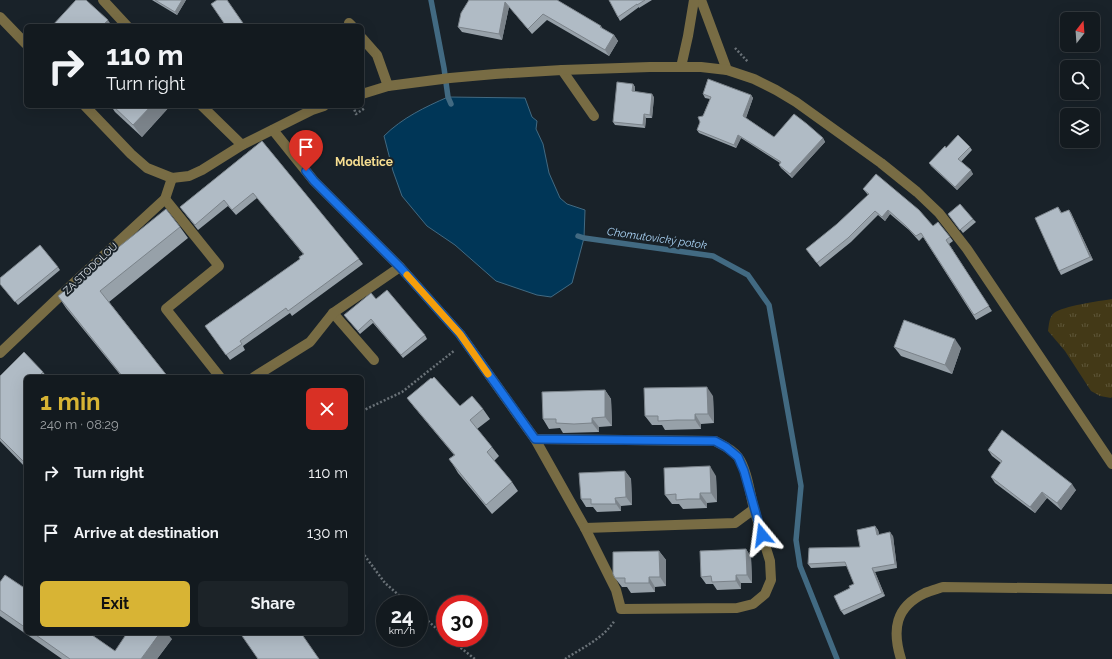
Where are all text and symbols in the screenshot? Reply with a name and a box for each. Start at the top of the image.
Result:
north arrow [1060,12,1100,52]
map controls [1060,12,1100,148]
text: 110 m [106,39,184,72]
icon: right [40,40,92,92]
button: search [1060,60,1100,100]
text: Turn right [106,73,185,94]
button: layers [1060,108,1100,148]
pin [289,130,323,171]
icon: arrive [295,136,317,158]
district label: Modletice [335,155,393,169]
water label: Chomutovický potok [606,225,708,252]
street label: ZA STODOLOU [61,240,120,296]
text: 1 min [40,387,101,416]
button: close [306,388,348,430]
text: 240 m · 08:29 [40,417,119,432]
icon: right [40,462,62,484]
text: Turn right [74,464,144,482]
text: 110 m [308,464,348,482]
position arrow [741,514,783,556]
icon: arrive [40,522,62,544]
text: Arrive at destination [74,524,219,542]
text: 130 m [307,524,348,542]
button: Exit [40,581,190,627]
button: Share [198,581,348,627]
speed limit sign: 30 [436,595,488,647]
text: 24 [391,604,413,628]
text: km/h [389,625,415,636]

